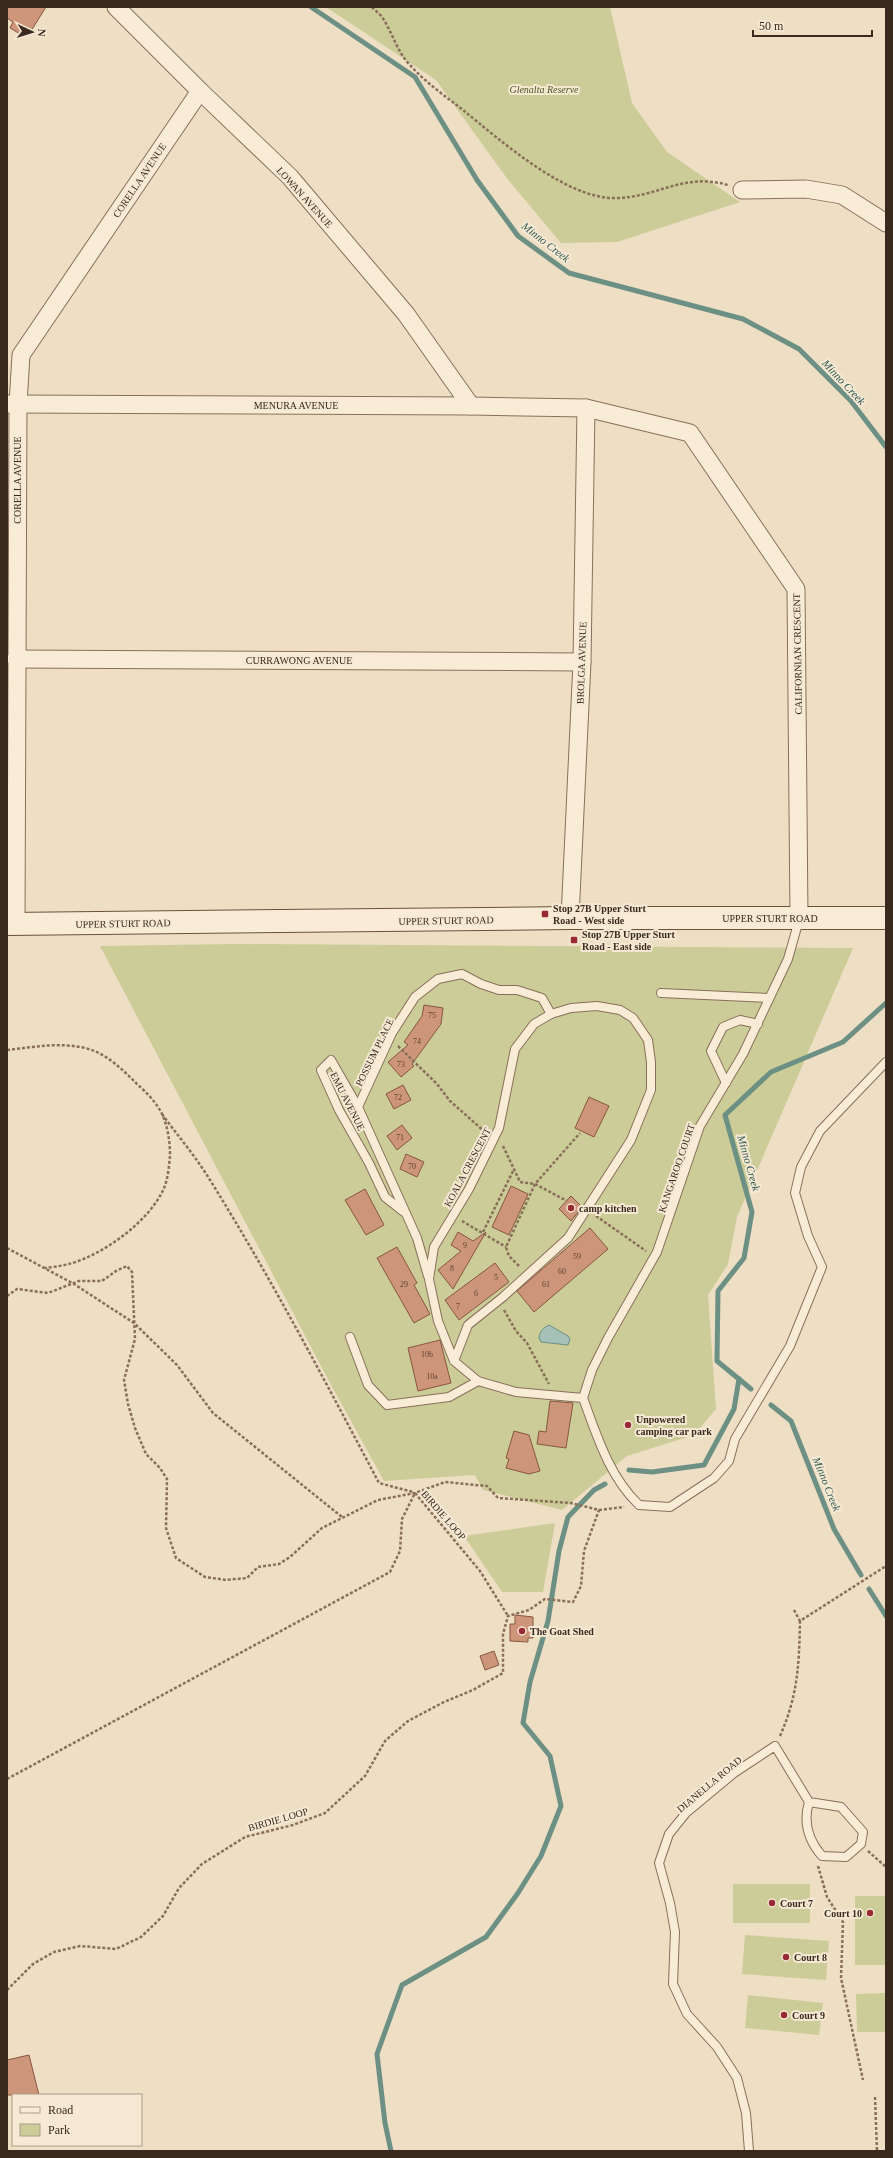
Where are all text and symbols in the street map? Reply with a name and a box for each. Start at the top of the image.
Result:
north arrow [12,12,52,52]
scale bar [753,12,872,38]
text: 50 m [759,19,784,33]
text: N [36,28,48,37]
park label: Glenalta Reserve [509,84,579,95]
street label: CORELLA AVENUE [110,141,168,220]
street label: LOWAN AVENUE [274,165,335,230]
water label: Minno Creek [519,219,573,265]
water label: Minno Creek [819,356,869,408]
street label: MENURA AVENUE [254,400,338,411]
street label: CORELLA AVENUE [12,436,23,524]
street label: CALIFORNIAN CRESCENT [791,593,804,715]
street label: BROLGA AVENUE [575,622,588,704]
street label: CURRAWONG AVENUE [246,655,352,666]
place label: Stop 27B Upper Sturt Road - West side [553,903,647,926]
marker: Stop 27B Upper Sturt Road - West side [540,909,550,919]
street label: UPPER STURT ROAD [722,913,818,924]
street label: UPPER STURT ROAD [398,914,494,927]
street label: UPPER STURT ROAD [75,917,171,930]
place label: Stop 27B Upper Sturt Road - East side [582,929,676,952]
marker: Stop 27B Upper Sturt Road - East side [569,935,579,945]
house number: 75 [428,1011,436,1020]
street label: POSSUM PLACE [353,1016,396,1088]
house number: 74 [413,1037,421,1046]
house number: 73 [397,1060,405,1069]
street label: EMU AVENUE [328,1070,367,1132]
house number: 72 [394,1093,402,1102]
street label: KANGAROO COURT [656,1122,697,1214]
street label: KOALA CRESCENT [442,1126,493,1209]
house number: 71 [396,1133,404,1142]
water label: Minno Creek [735,1133,763,1193]
house number: 70 [408,1162,416,1171]
marker: camp kitchen [566,1203,576,1213]
place label: camp kitchen [579,1203,637,1214]
house number: 9 [463,1241,467,1250]
house number: 59 [573,1252,581,1261]
house number: 8 [450,1264,454,1273]
house number: 60 [558,1267,566,1276]
house number: 5 [494,1273,498,1282]
house number: 29 [400,1280,408,1289]
house number: 61 [542,1280,550,1289]
house number: 6 [474,1289,478,1298]
house number: 7 [456,1302,460,1311]
house number: 10b [421,1350,433,1359]
house number: 10a [426,1372,438,1381]
place label: Unpowered camping car park [636,1414,712,1437]
marker: Unpowered camping car park [623,1420,633,1430]
water label: Minno Creek [810,1454,844,1514]
street label: BIRDIE LOOP [419,1488,468,1543]
marker: The Goat Shed [517,1626,527,1636]
place label: The Goat Shed [530,1626,594,1637]
street label: DIANELLA ROAD [675,1754,744,1815]
street label: BIRDIE LOOP [247,1806,310,1833]
marker: Court 7 [767,1898,777,1908]
place label: Court 7 [780,1898,813,1909]
place label: Court 10 [824,1908,862,1919]
marker: Court 10 [865,1908,875,1918]
marker: Court 8 [781,1952,791,1962]
place label: Court 8 [794,1952,827,1963]
marker: Court 9 [779,2010,789,2020]
place label: Court 9 [792,2010,825,2021]
legend [12,2094,142,2146]
text: Road [48,2103,73,2117]
text: Park [48,2123,70,2137]

